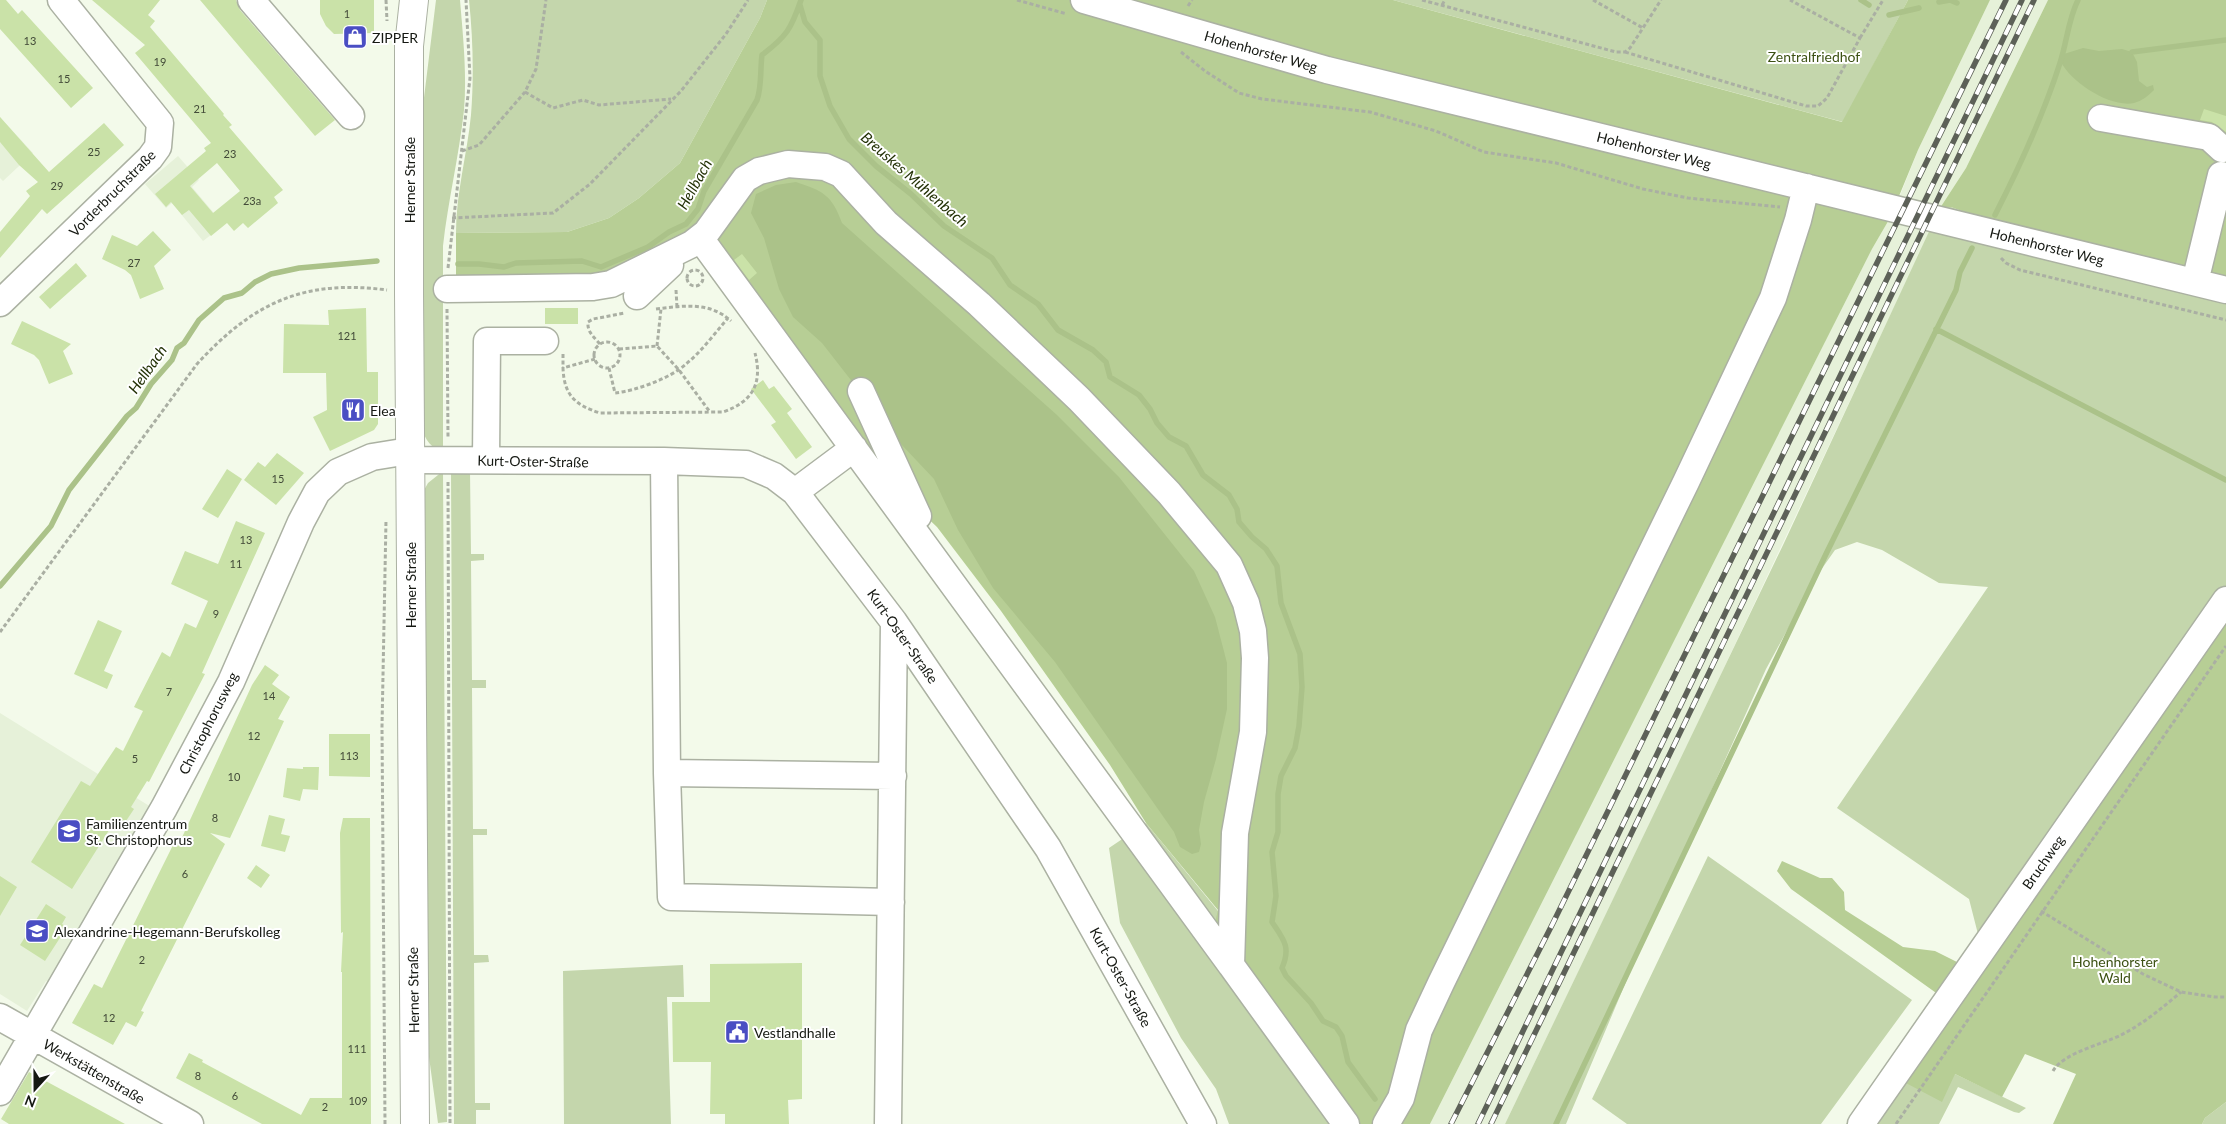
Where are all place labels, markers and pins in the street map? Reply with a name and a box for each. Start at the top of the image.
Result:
shop icon: ZIPPER [342,24,368,50]
place label: ZIPPER [372,29,418,46]
restaurant icon: Elea [340,397,366,423]
place label: Elea [370,402,396,419]
place label: Familienzentrum St. Christophorus [86,815,192,848]
school or university icon: Familienzentrum St. Christophorus [56,818,82,844]
school or university icon: Alexandrine-Hegemann-Berufskolleg [24,918,50,944]
place label: Alexandrine-Hegemann-Berufskolleg [54,923,280,940]
public building icon: Vestlandhalle [724,1019,750,1045]
place label: Vestlandhalle [754,1024,836,1041]

